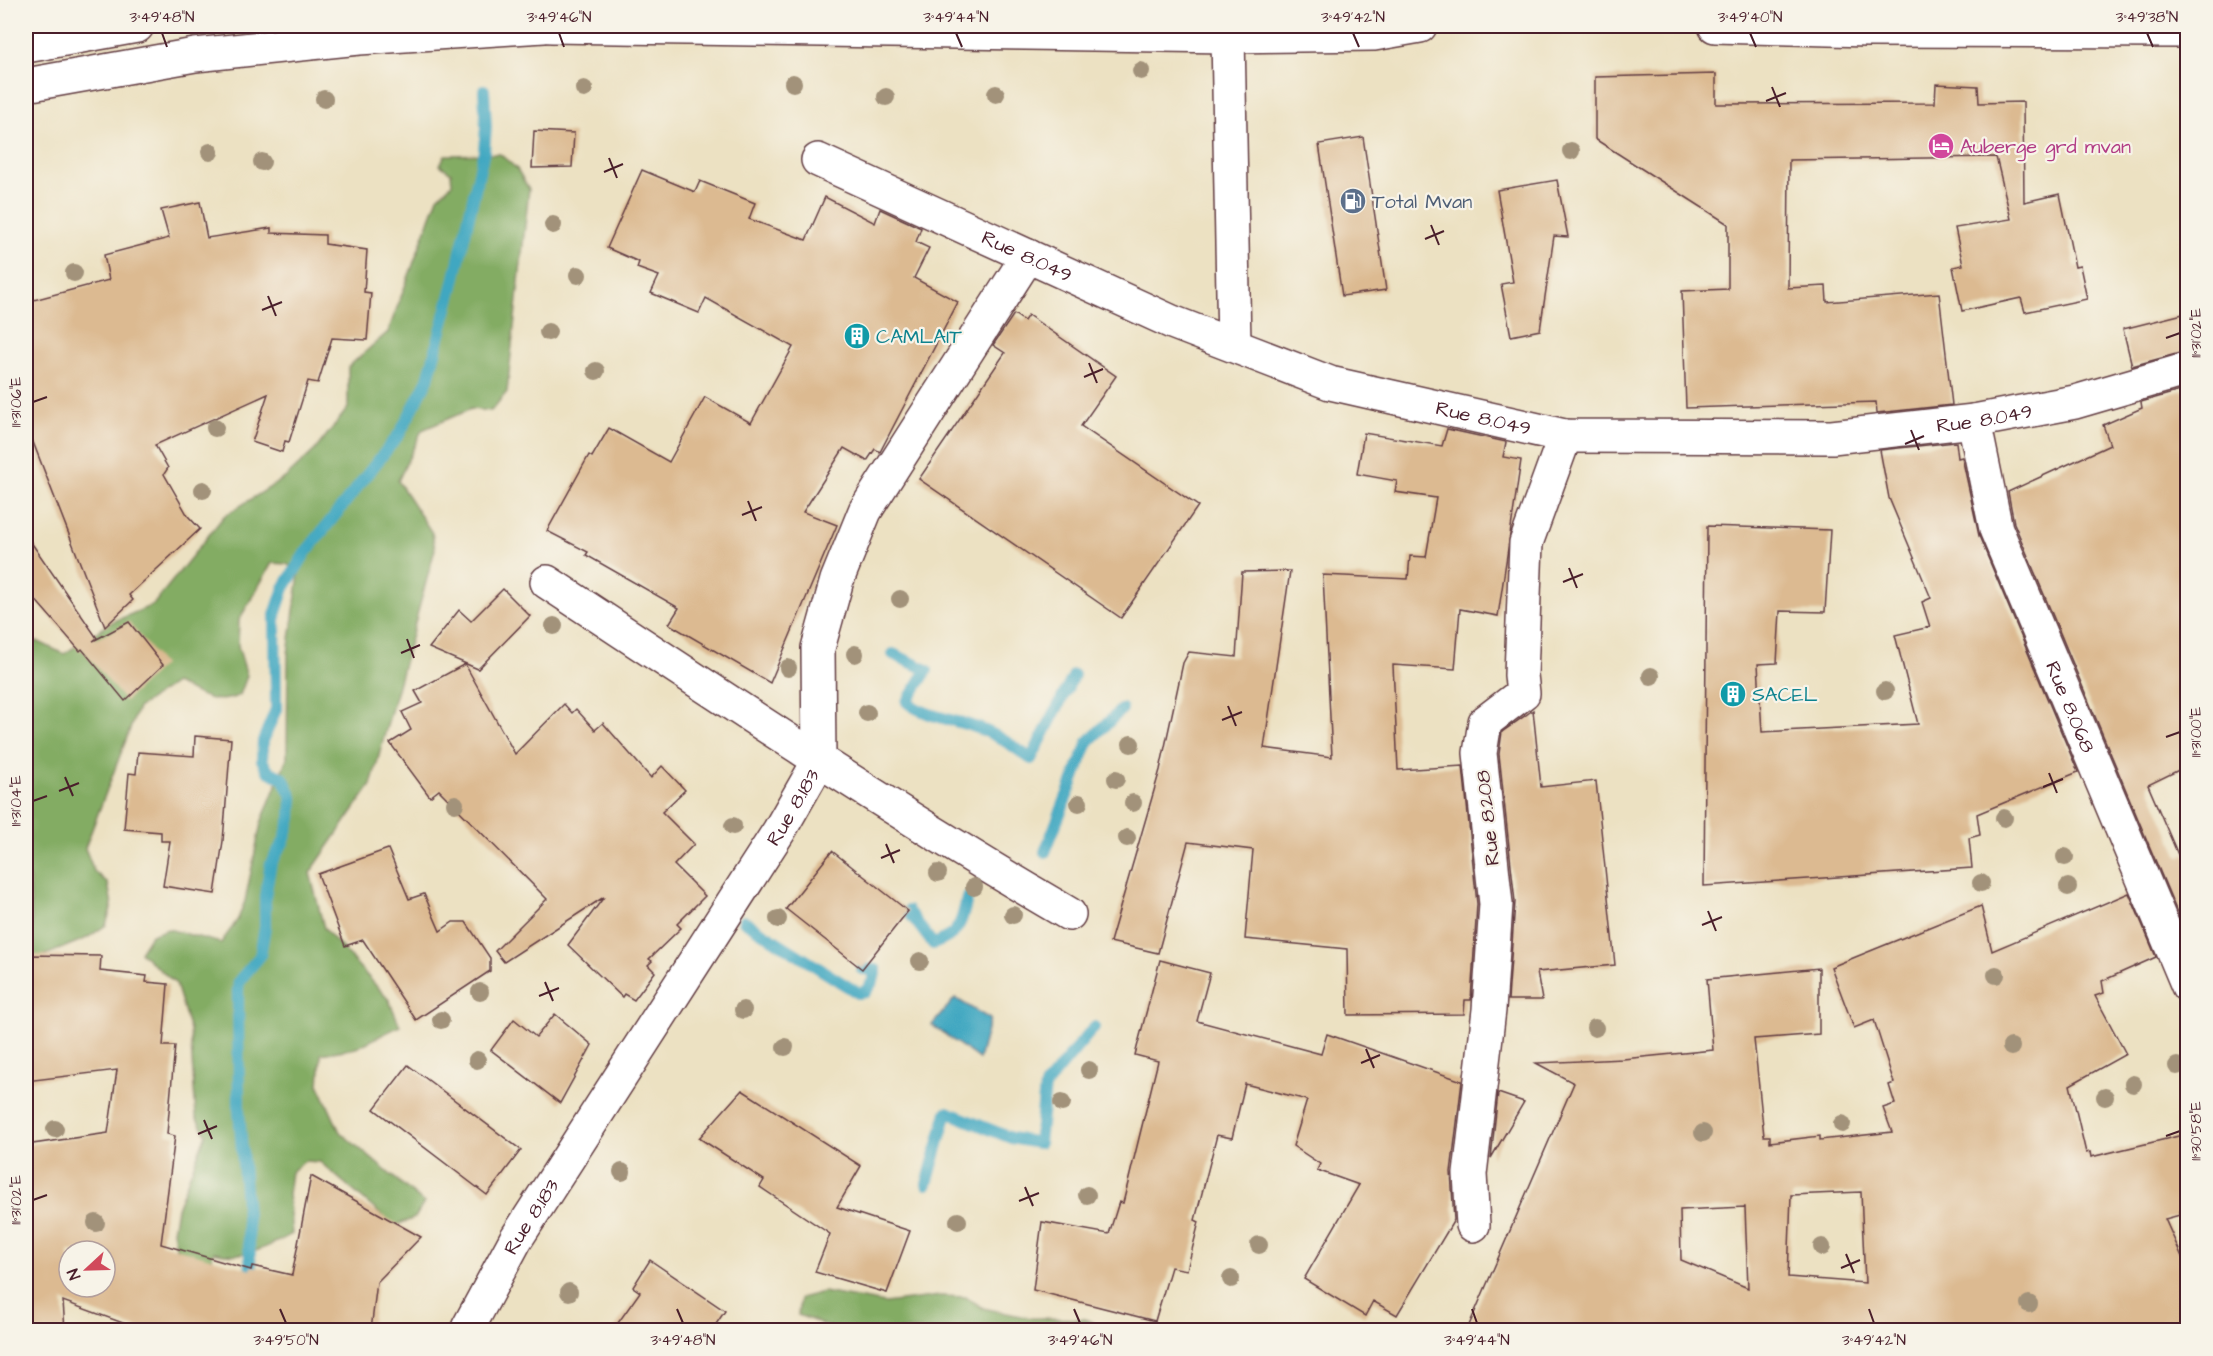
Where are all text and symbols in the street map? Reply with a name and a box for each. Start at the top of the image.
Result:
text: 3°49'48"N [130,7,195,28]
text: 3°49'46"N [527,7,591,28]
text: 3°49'44"N [923,7,989,28]
text: 3°49'42"N [1321,7,1385,28]
text: 3°49'40"N [1718,7,1782,28]
text: 3°49'38"N [2116,7,2178,28]
hotel icon: Auberge grd mvan [1926,131,1956,161]
place label: Auberge grd mvan [1960,133,2131,162]
fuel station icon: Total Mvan [1338,186,1368,216]
place label: Total Mvan [1372,188,1472,216]
street label: Rue 8.049 [977,224,1077,289]
text: 11°31'02"E [2186,308,2207,358]
building icon: CAMLAIT [842,321,872,351]
place label: CAMLAIT [876,323,962,351]
text: 11°31'06"E [6,377,27,427]
street label: Rue 8.049 [1433,394,1533,443]
street label: Rue 8.049 [1935,397,2035,440]
street label: Rue 8.068 [2038,657,2101,757]
building icon: SACEL [1718,679,1748,709]
place label: SACEL [1752,681,1818,709]
text: 11°31'00"E [2186,707,2207,757]
street label: Rue 8.183 [760,764,827,852]
street label: Rue 8.208 [1469,769,1507,867]
text: 11°31'04"E [6,775,27,827]
text: 11°30'58"E [2186,1101,2207,1161]
street label: Rue 8.183 [497,1174,566,1260]
text: 11°31'02"E [6,1175,27,1225]
north arrow [57,1239,117,1299]
text: N [62,1265,86,1283]
text: 3°49'50"N [253,1330,319,1351]
text: 3°49'48"N [651,1330,716,1351]
text: 3°49'46"N [1048,1330,1112,1351]
text: 3°49'44"N [1444,1330,1510,1351]
text: 3°49'42"N [1842,1330,1906,1351]

